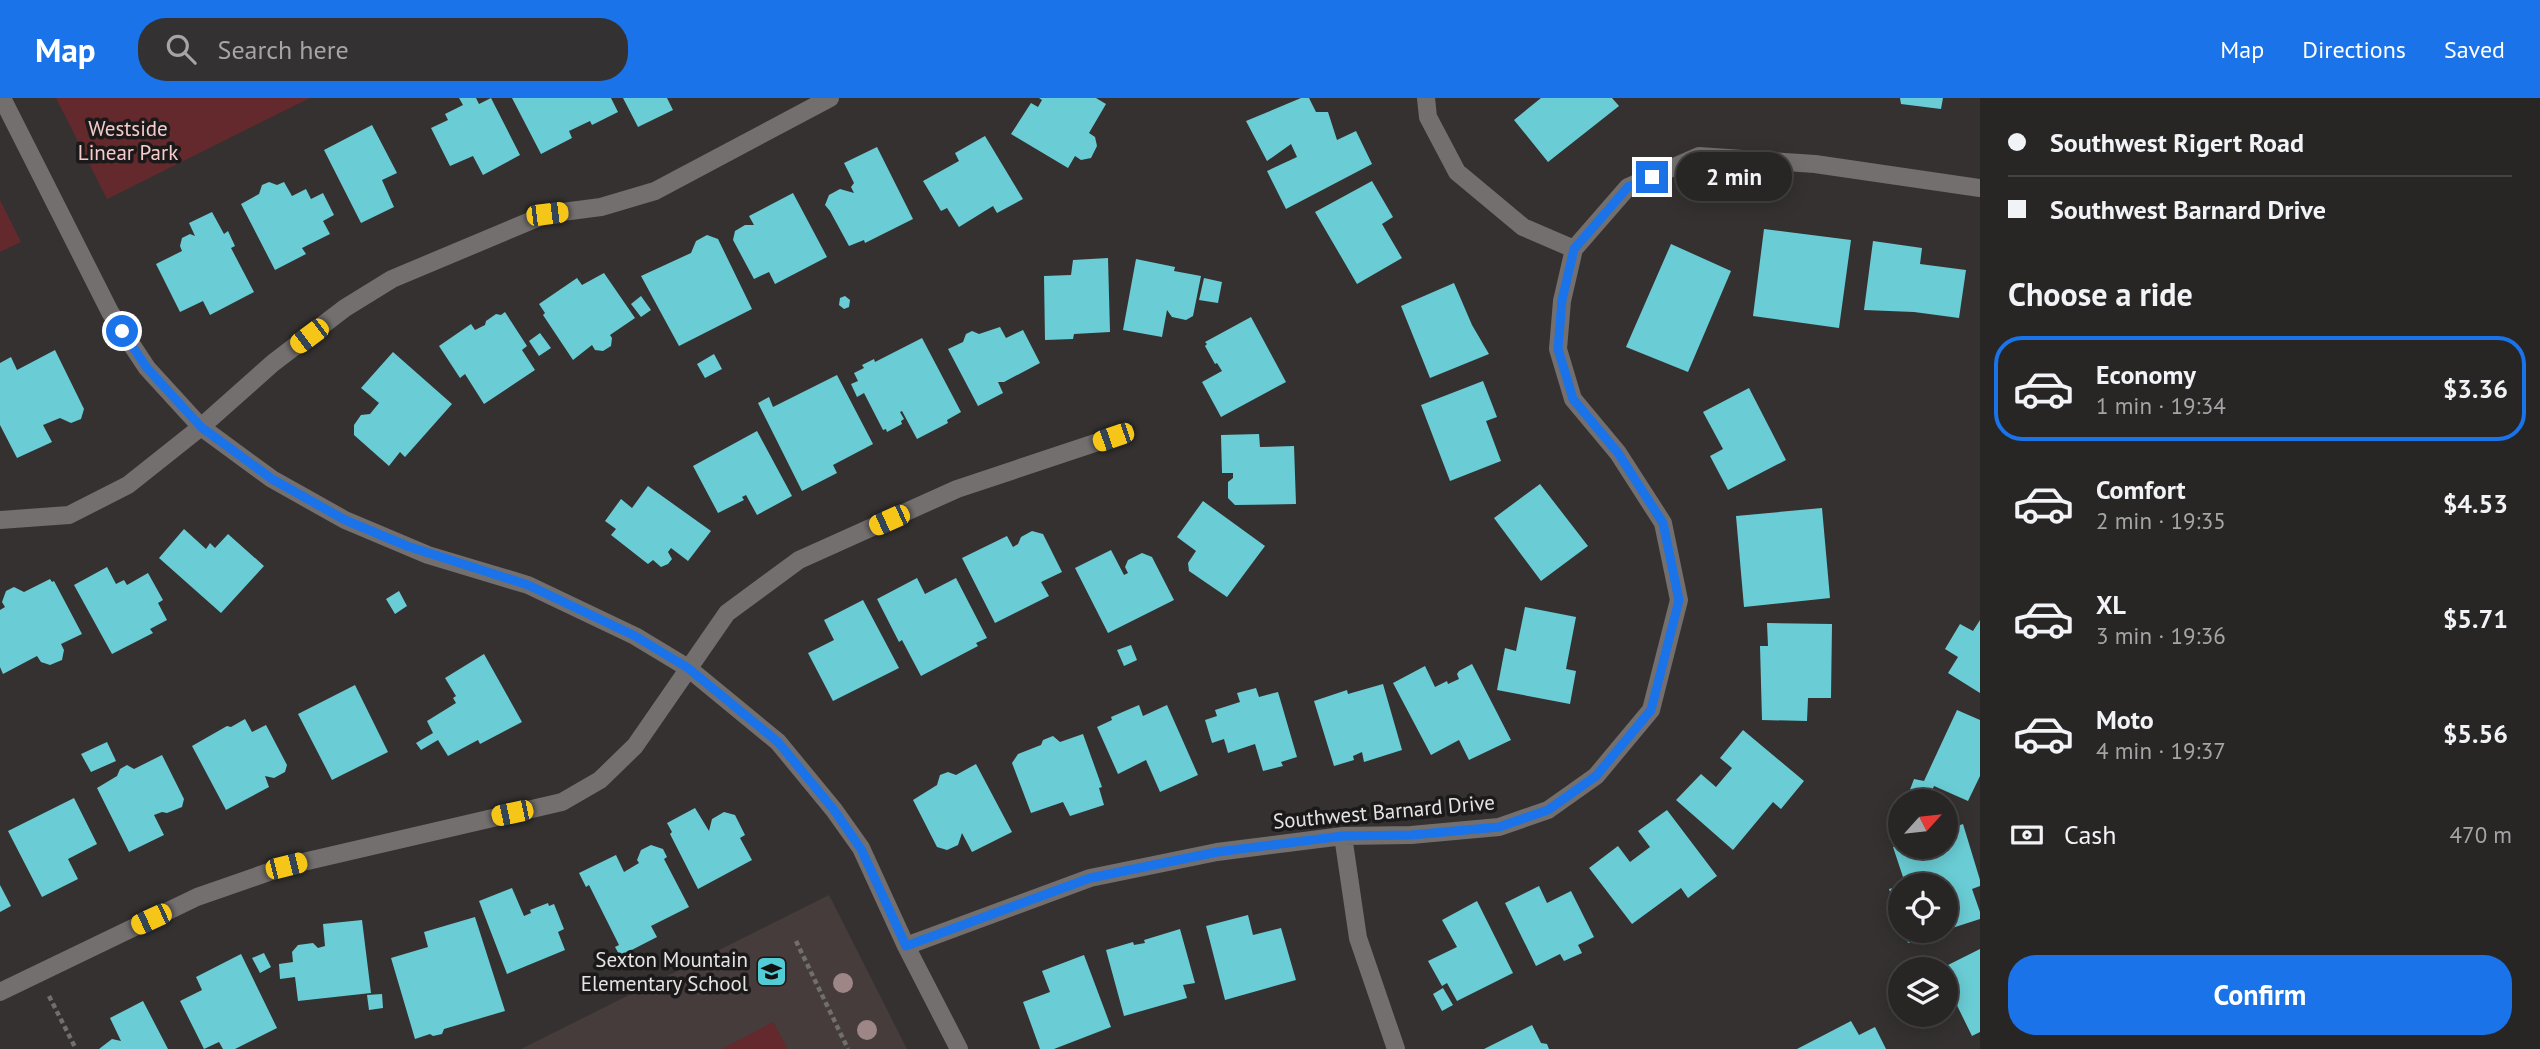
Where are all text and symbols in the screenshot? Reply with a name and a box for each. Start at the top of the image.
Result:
search box [138,18,628,81]
text: Map [35,28,96,71]
icon: search [162,30,200,68]
text: Search here [218,33,349,66]
text: Map [2220,34,2264,65]
text: Directions [2302,34,2406,65]
text: Saved [2444,34,2505,65]
park label: Westside Linear Park [78,115,178,166]
text: Southwest Rigert Road [2050,126,2304,159]
callout: 2 min [1676,153,1792,202]
route end [1636,161,1668,193]
text: 2 min [1706,162,1762,191]
text: Southwest Barnard Drive [2050,193,2326,226]
car [525,201,570,227]
text: Choose a ride [2008,273,2193,315]
route start [106,315,138,347]
car [286,315,333,357]
icon: car [2012,357,2075,420]
text: Economy [2096,358,2196,391]
text: $3.36 [2443,372,2508,405]
text: 1 min · 19:34 [2096,391,2226,420]
car [1090,420,1137,454]
icon: car [2012,472,2075,535]
text: Comfort [2096,473,2186,506]
text: $4.53 [2443,487,2508,520]
car [866,502,913,538]
text: 2 min · 19:35 [2096,506,2226,535]
icon: car [2012,587,2075,650]
text: XL [2096,588,2126,621]
text: $5.71 [2443,602,2508,635]
text: 3 min · 19:36 [2096,621,2226,650]
icon: car [2012,702,2075,765]
text: Moto [2096,703,2154,736]
text: $5.56 [2443,717,2508,750]
text: 4 min · 19:37 [2096,736,2226,765]
street label: Southwest Barnard Drive [1272,788,1496,835]
north arrow [1888,789,1958,859]
map controls [1888,789,1958,1027]
car [490,798,535,828]
icon: cash [2008,816,2046,854]
text: Cash [2064,818,2116,851]
text: 470 m [2450,820,2512,849]
car [264,851,309,881]
button: locate [1888,873,1958,943]
car [128,901,175,937]
place label: Sexton Mountain Elementary School [581,946,748,997]
school or university icon: Sexton Mountain Elementary School [754,955,788,989]
button: Confirm [2008,955,2512,1035]
button: layers [1888,957,1958,1027]

